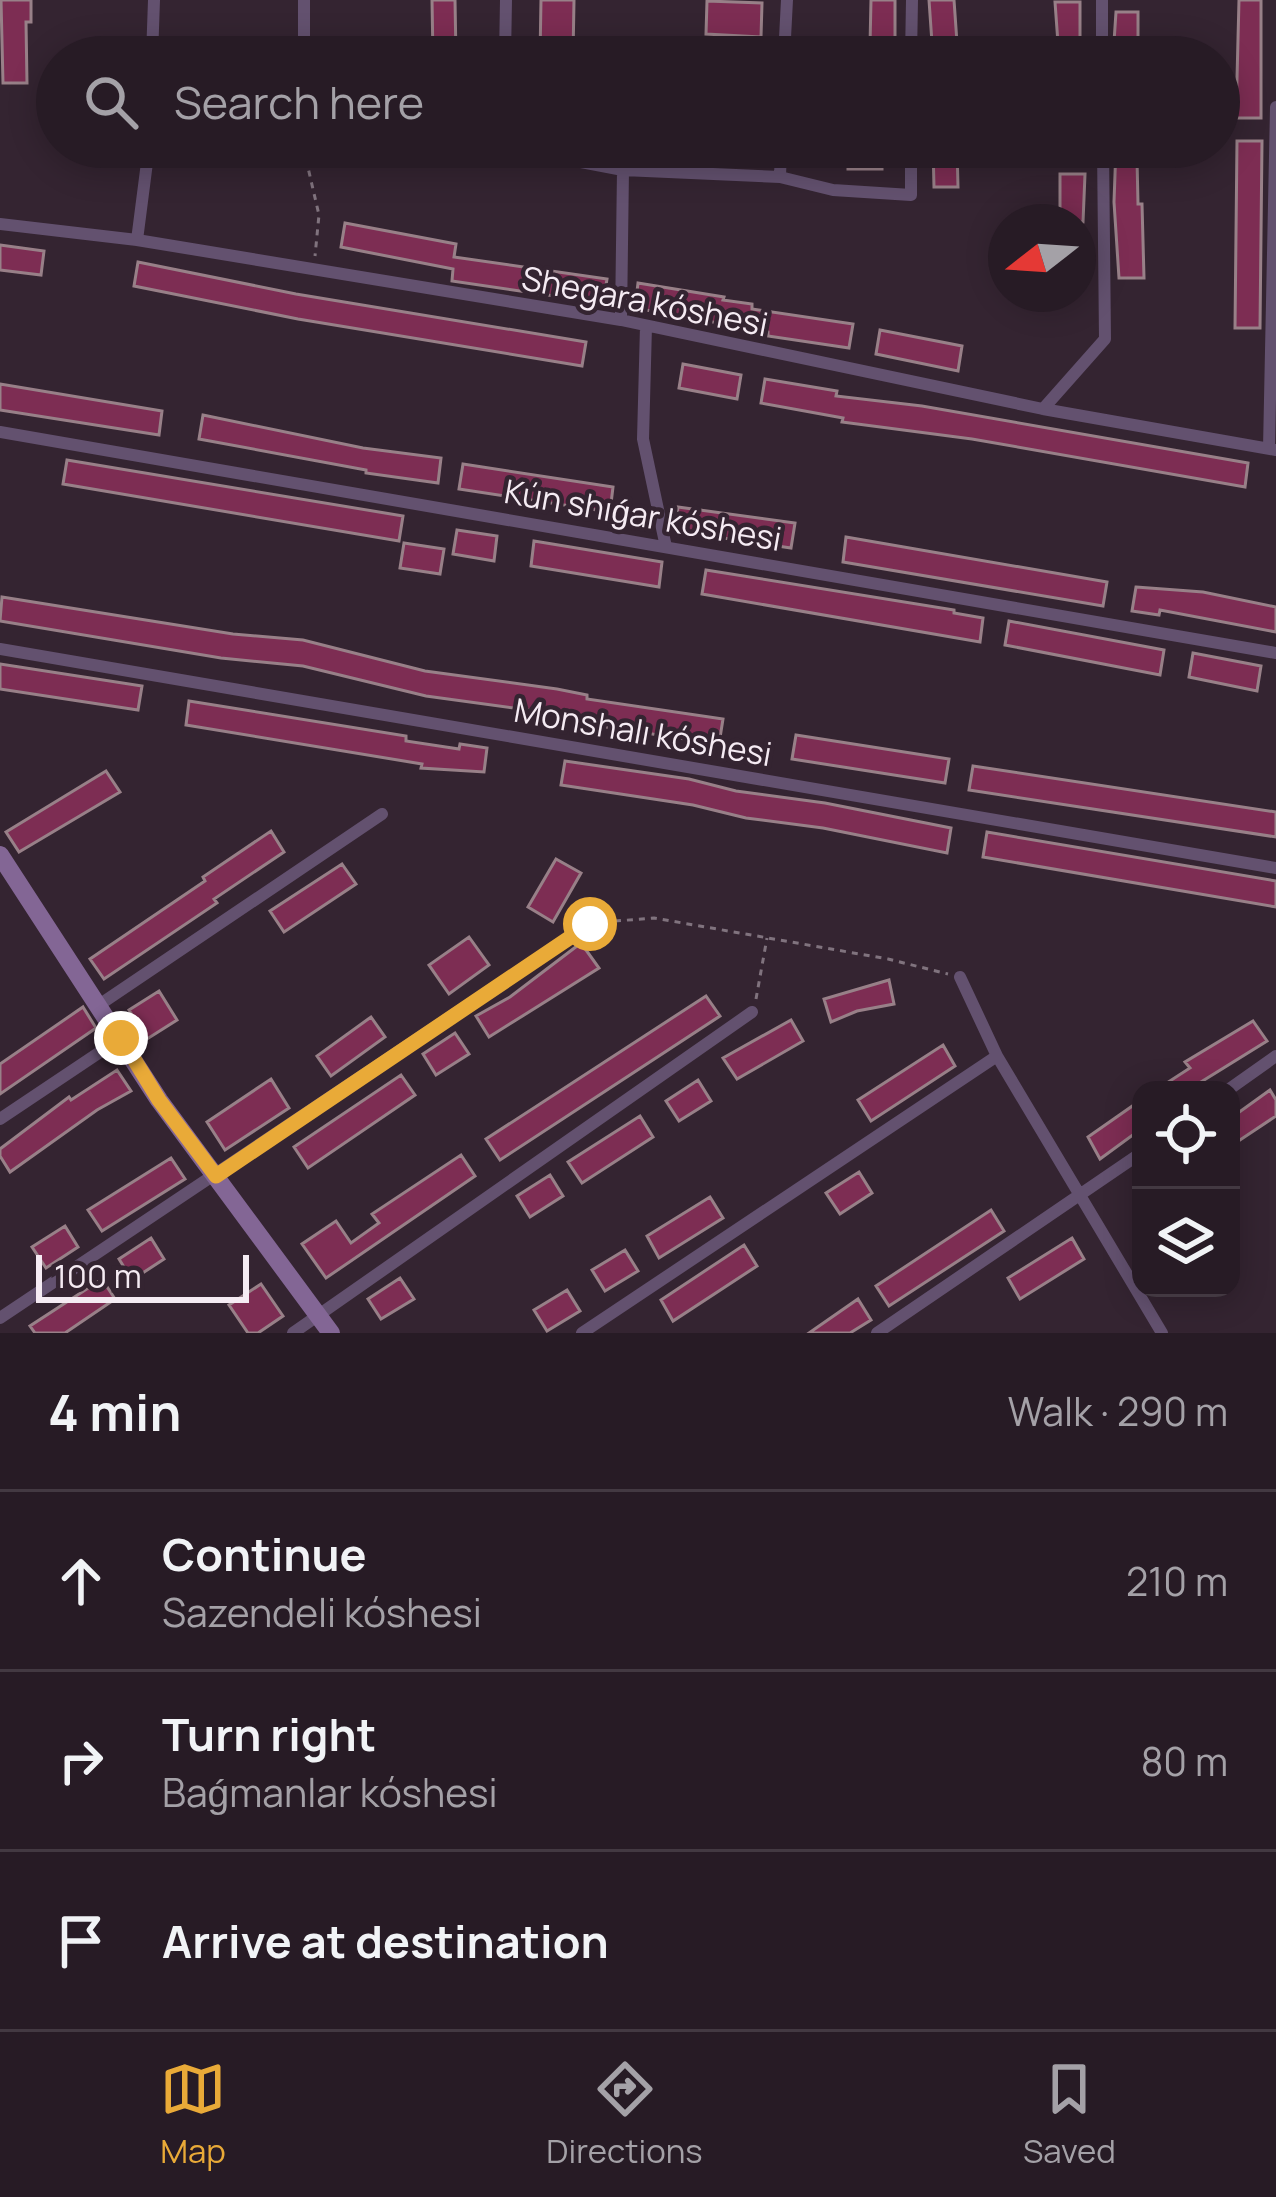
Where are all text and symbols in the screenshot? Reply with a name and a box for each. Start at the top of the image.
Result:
search box [36,36,1240,168]
icon: search [78,69,144,135]
text: Search here [174,71,424,133]
north arrow [988,204,1096,312]
street label: Shegara kóshesi [518,255,772,346]
street label: Kún shıǵar kóshesi [501,468,785,561]
street label: Monshalı kóshesi [511,687,775,776]
route start [563,897,617,951]
route end [94,1011,148,1065]
map controls [1132,1081,1240,1297]
button: locate [1132,1081,1240,1189]
button: layers [1132,1189,1240,1297]
scale bar [36,1249,249,1302]
text: 100 m [54,1253,142,1298]
text: 4 min [48,1377,181,1446]
text: Walk · 290 m [1008,1384,1228,1438]
text: Continue [162,1523,367,1585]
icon: ahead [48,1548,114,1614]
text: 210 m [1126,1554,1228,1608]
text: Sazendeli kóshesi [162,1585,482,1639]
text: Turn right [162,1703,376,1765]
icon: right [48,1728,114,1794]
text: 80 m [1141,1734,1228,1788]
text: Baǵmanlar kóshesi [162,1765,498,1819]
icon: arrive [48,1908,114,1974]
text: Arrive at destination [162,1910,609,1972]
tab: Map [160,2056,226,2173]
tab: Directions [546,2056,703,2173]
tab: Saved [1023,2056,1116,2173]

